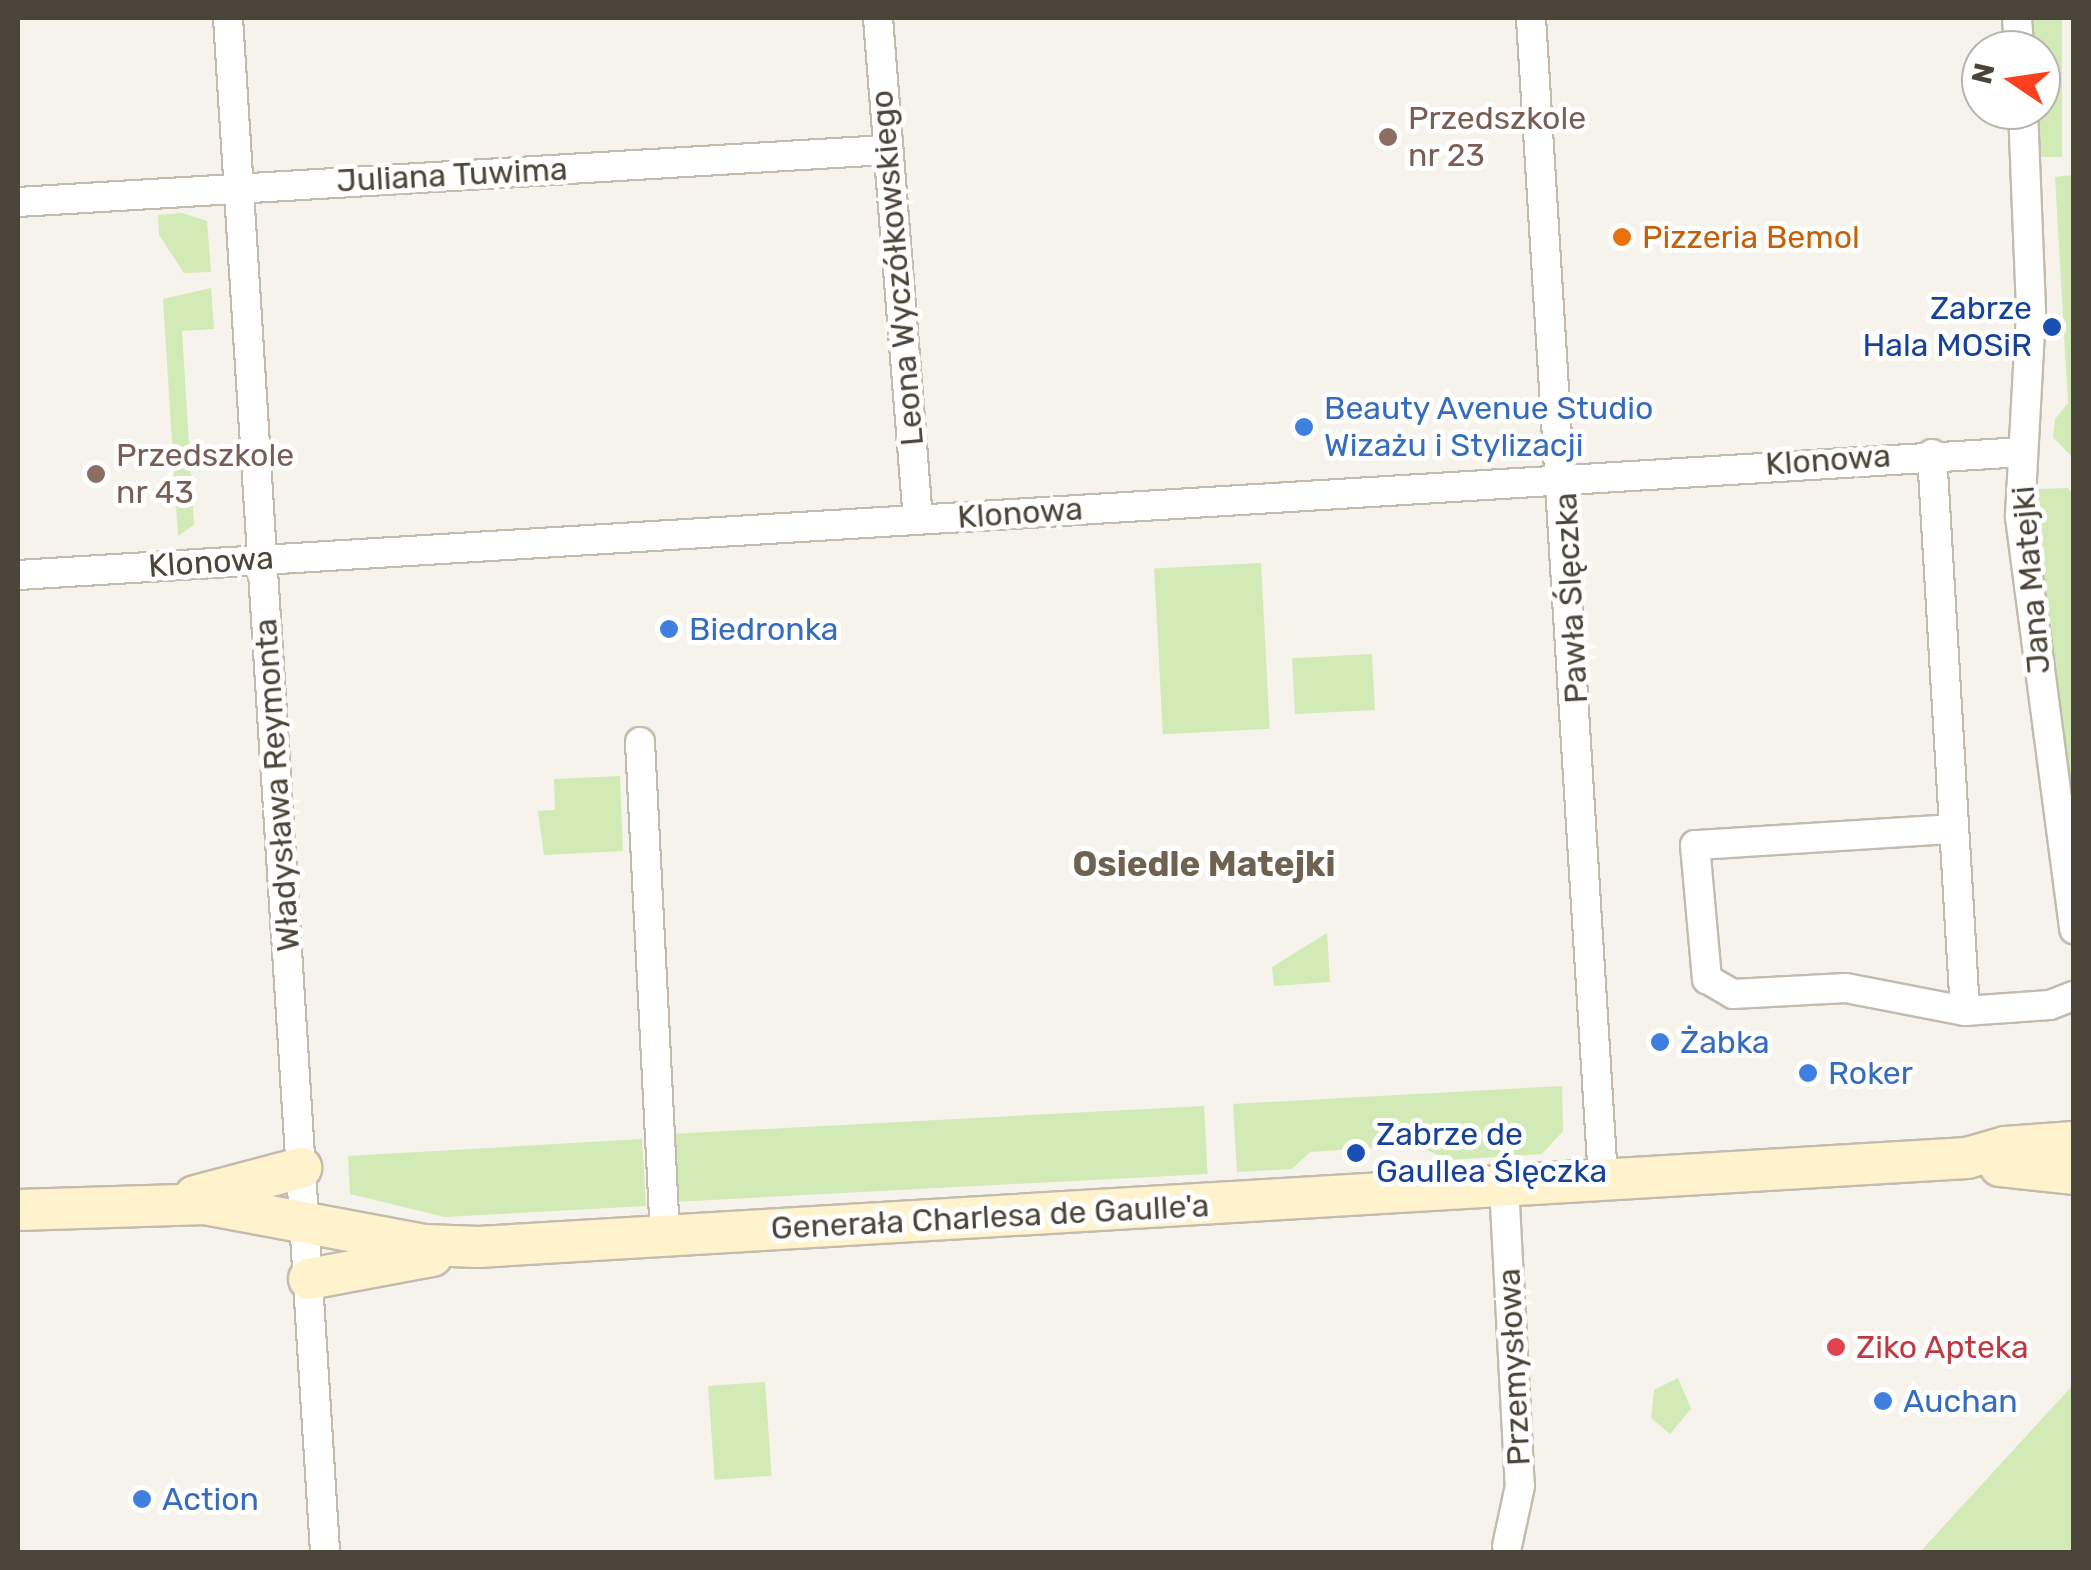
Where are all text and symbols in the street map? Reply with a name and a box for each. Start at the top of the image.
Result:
north arrow [1961,30,2061,130]
text: N [1965,60,2002,87]
street label: Leona Wyczółkowskiego [862,88,932,448]
place label: Przedszkole nr 23 [1408,100,1586,175]
marker: Przedszkole nr 23 [1377,126,1399,148]
street label: Juliana Tuwima [335,150,569,200]
place label: Pizzeria Bemol [1642,218,1860,256]
marker: Pizzeria Bemol [1611,226,1633,248]
place label: Zabrze Hala MOSiR [1863,290,2032,365]
marker: Zabrze Hala MOSiR [2041,316,2063,338]
place label: Beauty Avenue Studio Wizażu i Stylizacji [1324,390,1655,465]
marker: Beauty Avenue Studio Wizażu i Stylizacji [1293,416,1315,438]
street label: Klonowa [1764,436,1892,484]
place label: Przedszkole nr 43 [116,437,294,512]
marker: Przedszkole nr 43 [85,463,107,485]
street label: Jana Matejki [2004,484,2058,676]
street label: Klonowa [956,489,1084,537]
street label: Pawła Ślęczka [1546,492,1596,704]
street label: Klonowa [147,538,275,586]
place label: Biedronka [689,610,839,648]
street label: Władysława Reymonta [246,617,308,953]
marker: Biedronka [658,618,680,640]
district label: Osiedle Matejki [1072,843,1336,885]
place label: Żabka [1680,1023,1770,1061]
marker: Żabka [1649,1031,1671,1053]
place label: Roker [1828,1054,1913,1092]
marker: Roker [1797,1062,1819,1084]
place label: Zabrze de Gaullea Ślęczka [1376,1116,1607,1191]
marker: Zabrze de Gaullea Ślęczka [1345,1142,1367,1164]
street label: Generała Charlesa de Gaulle'a [770,1186,1210,1248]
street label: Przemysłowa [1490,1267,1538,1467]
place label: Ziko Apteka [1856,1328,2029,1366]
marker: Ziko Apteka [1825,1336,1847,1358]
place label: Auchan [1903,1382,2018,1420]
marker: Auchan [1872,1390,1894,1412]
place label: Action [162,1480,259,1518]
marker: Action [131,1488,153,1510]

